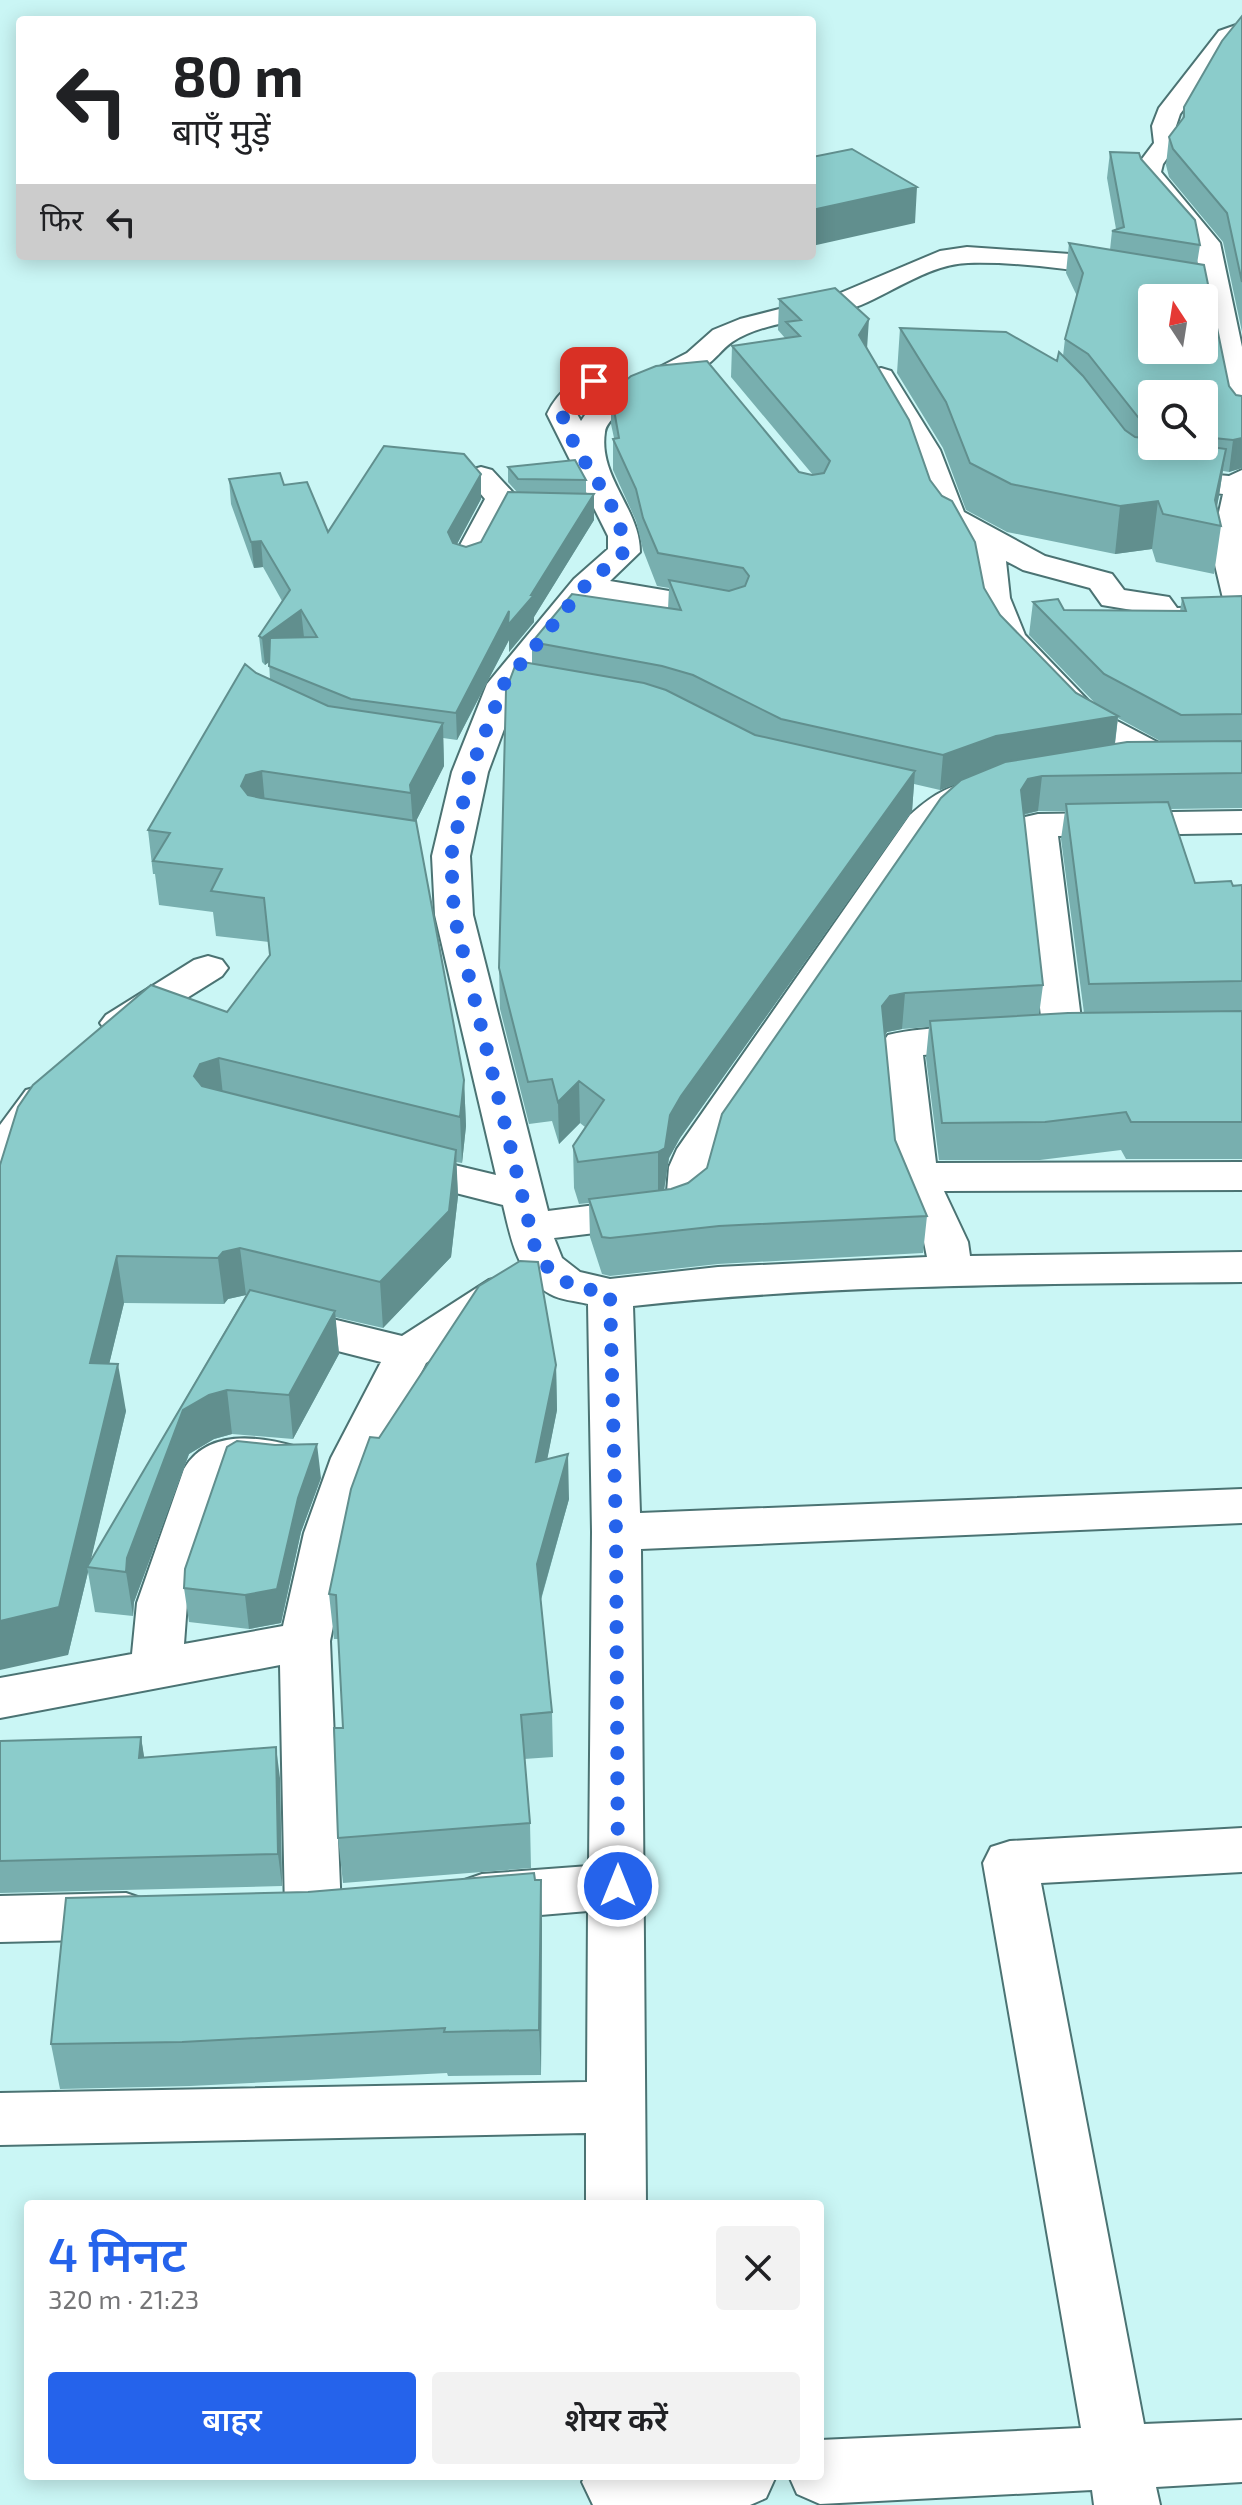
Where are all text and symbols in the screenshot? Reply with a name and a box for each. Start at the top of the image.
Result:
text: 80 m [172,41,304,108]
icon: left [40,48,144,152]
text: बाएँ मुड़ें [172,109,271,152]
icon: left [99,200,143,244]
text: फिर [40,201,83,237]
north arrow [1138,284,1218,364]
map controls [1138,284,1218,460]
pin [560,347,628,415]
icon: arrive [572,359,616,403]
button: search [1138,380,1218,460]
position arrow [576,1844,660,1928]
text: 4 मिनट [48,2224,186,2282]
button: close [716,2226,800,2310]
text: 320 m · 21:23 [48,2283,199,2314]
button: बाहर [48,2372,416,2464]
button: शेयर करें [432,2372,800,2464]

